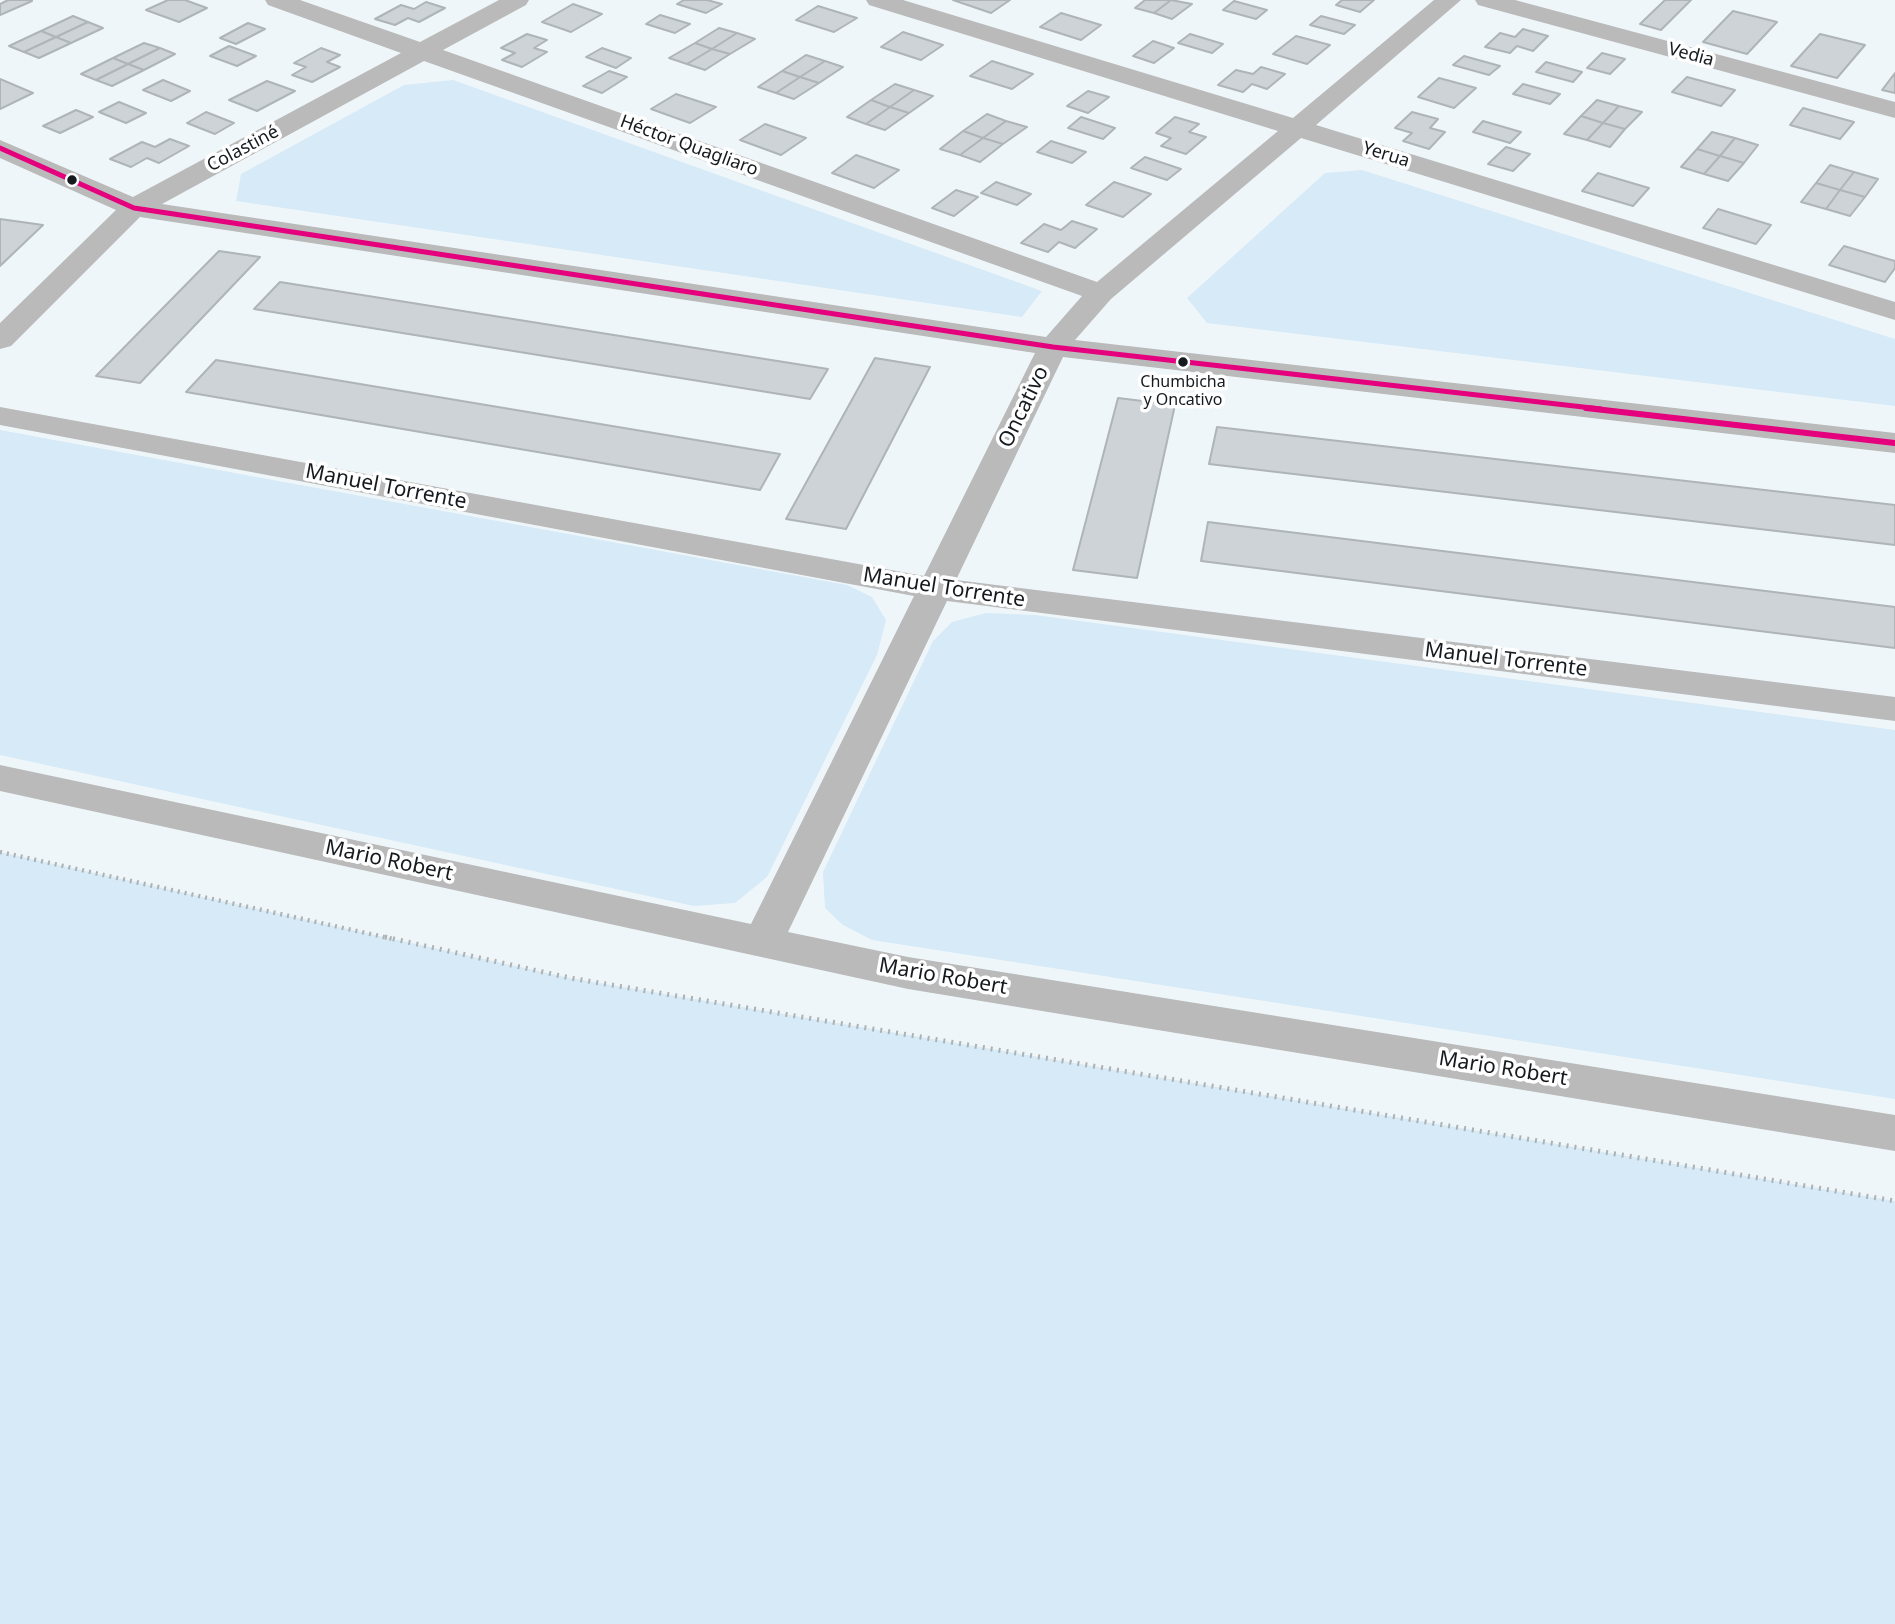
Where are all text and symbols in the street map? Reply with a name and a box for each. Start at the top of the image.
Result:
street label: Vedia [1666,39,1716,71]
street label: Héctor Quagliaro [617,111,761,181]
street label: Colastiné [203,121,283,177]
street label: Yerua [1360,138,1412,172]
unlabelled marker [65,173,79,187]
marker: Chumbicha y Oncativo [1176,355,1190,369]
street label: Oncativo [993,362,1055,452]
place label: Chumbicha y Oncativo [1140,372,1226,410]
street label: Manuel Torrente [303,459,469,515]
street label: Manuel Torrente [861,563,1027,613]
street label: Manuel Torrente [1423,638,1589,682]
street label: Mario Robert [323,835,455,887]
street label: Mario Robert [877,953,1009,1001]
street label: Mario Robert [1437,1046,1569,1092]

